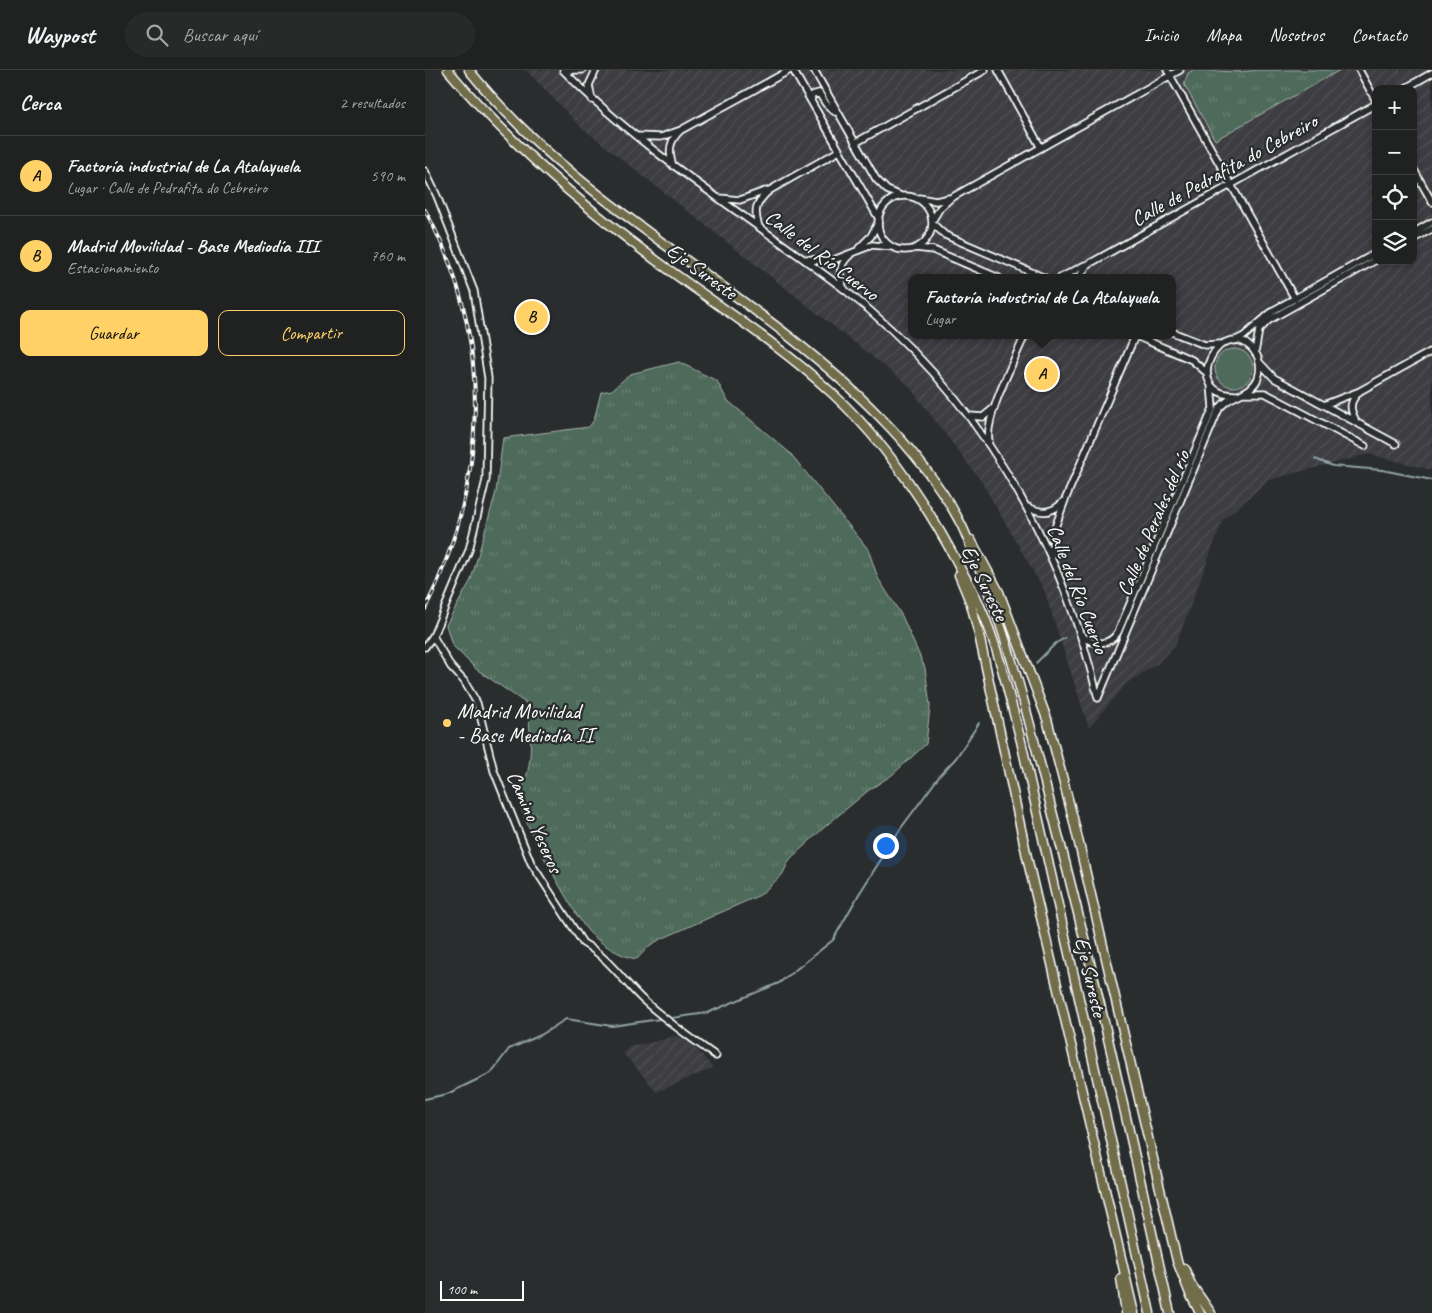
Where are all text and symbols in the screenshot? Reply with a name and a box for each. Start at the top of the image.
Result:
search box [125,12,475,57]
text: Waypost [25,20,95,50]
icon: search [143,21,171,49]
text: Buscar aquí [183,23,257,47]
text: Inicio [1144,24,1178,46]
text: Mapa [1206,24,1241,46]
text: Nosotros [1269,24,1324,46]
text: Contacto [1352,24,1407,46]
map controls [1372,85,1417,265]
button: + [1372,85,1417,130]
text: Cerca [20,90,61,116]
text: 2 resultados [340,93,405,113]
street label: Calle de Pedrafita do Cebreiro [1126,107,1324,232]
button: − [1372,130,1417,175]
text: Factoría industrial de La Atalayuela [67,154,300,178]
text: A [32,166,40,186]
text: 590 m [371,166,405,186]
button: locate [1372,175,1417,220]
text: Lugar · Calle de Pedrafita do Cebreiro [67,178,267,198]
street label: Calle del Río Cuervo [760,204,885,307]
button: layers [1372,220,1417,265]
text: Madrid Movilidad - Base Mediodía III [67,234,319,258]
street label: Eje Sureste [662,237,744,306]
text: B [32,246,40,266]
text: 760 m [371,246,405,266]
text: Estacionamiento [67,258,158,278]
popup [908,274,1176,339]
text: Factoría industrial de La Atalayuela [926,285,1158,309]
pin: B [516,298,548,336]
text: Lugar [926,309,956,329]
button: Guardar [20,310,208,356]
button: Compartir [218,310,405,356]
pin: A [1026,355,1058,393]
street label: Calle de Perales del río [1111,445,1196,600]
street label: Calle del Río Cuervo [1042,521,1115,659]
street label: Eje Sureste [956,541,1015,627]
place label: Madrid Movilidad - Base Mediodía II [457,698,598,748]
marker: Madrid Movilidad - Base Mediodía II [441,717,453,729]
street label: Camino Yeseros [501,767,570,879]
your location [873,833,899,859]
street label: Eje Sureste [1069,935,1113,1021]
scale bar [440,1278,524,1301]
text: 100 m [447,1281,477,1298]

